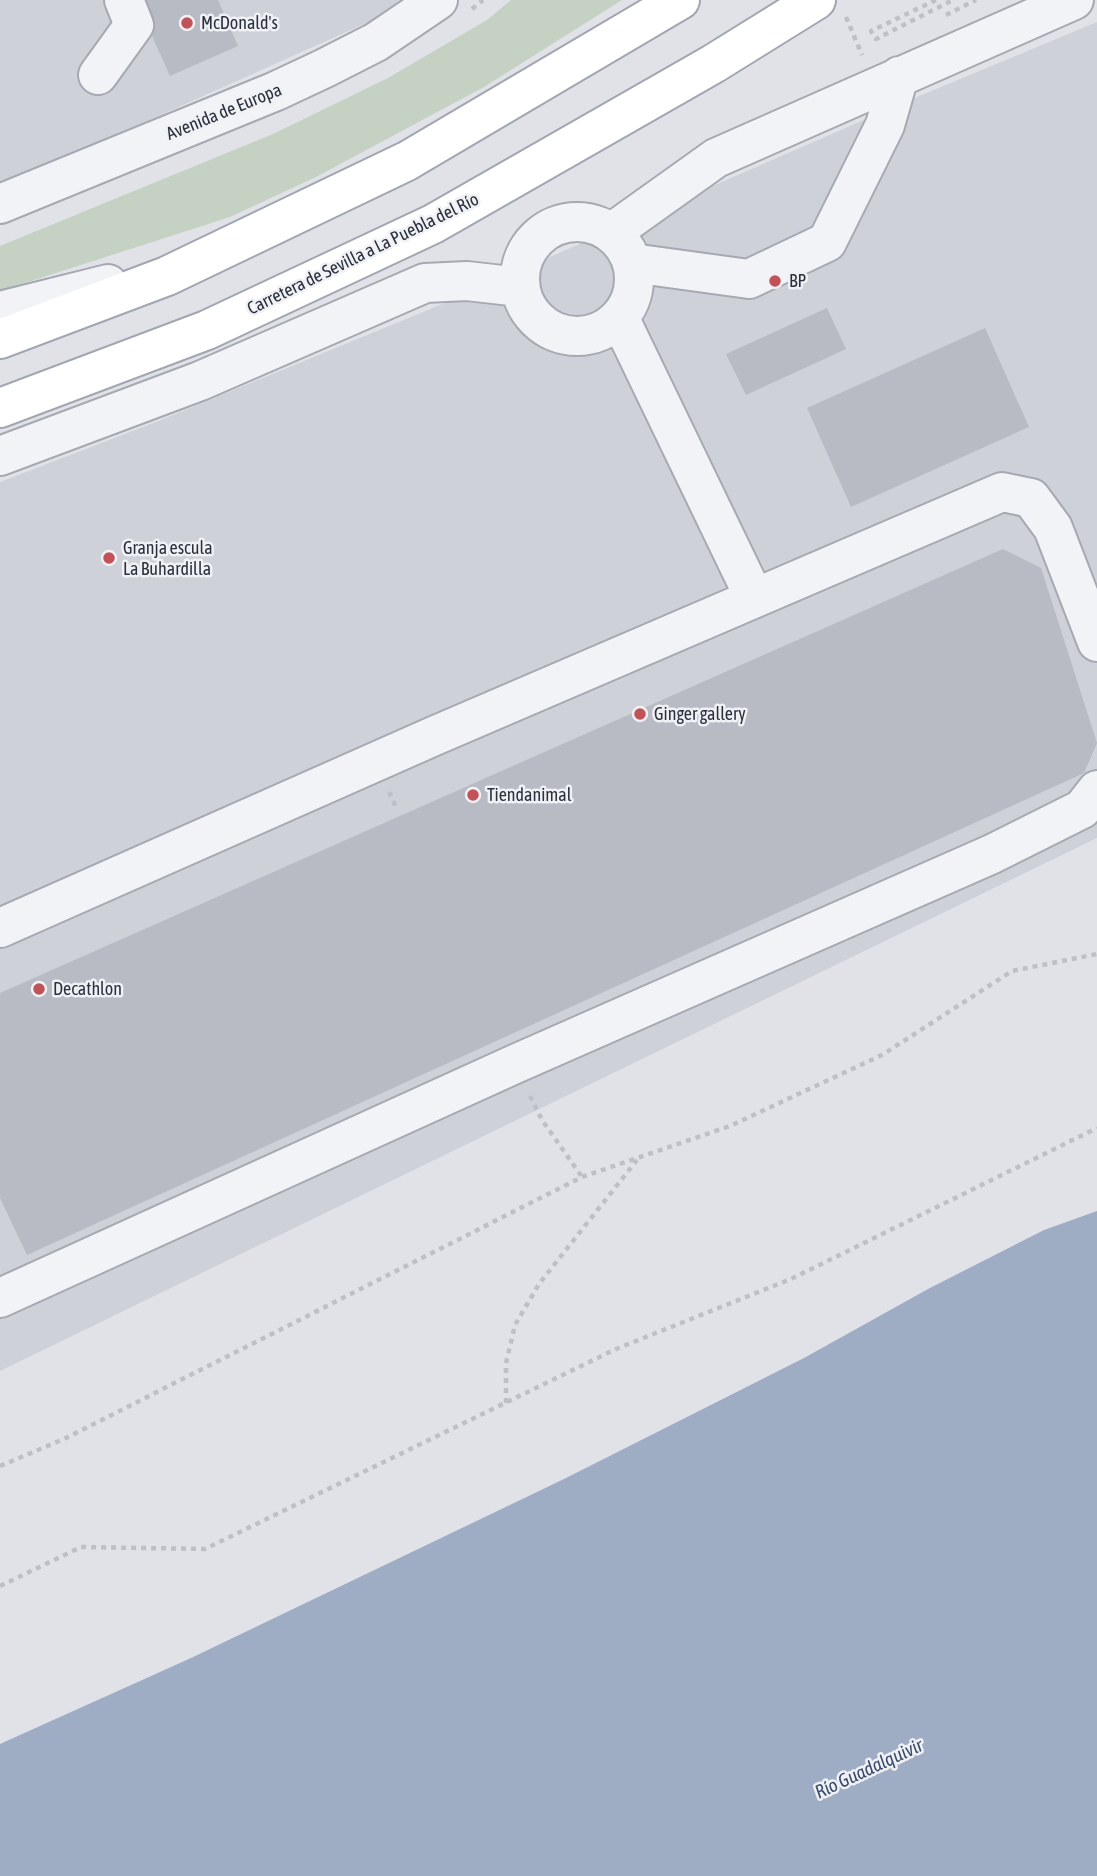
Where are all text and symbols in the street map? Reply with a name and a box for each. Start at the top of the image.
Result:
place label: McDonald's [201,12,278,34]
marker: McDonald's [179,15,195,31]
street label: Avenida de Europa [163,79,285,145]
street label: Carretera de Sevilla a La Puebla del Río [244,188,482,320]
place label: BP [789,270,806,292]
marker: BP [767,273,783,289]
place label: Granja escula La Buhardilla [123,537,213,580]
marker: Granja escula La Buhardilla [101,550,117,566]
place label: Ginger gallery [654,703,746,725]
marker: Ginger gallery [632,706,648,722]
place label: Tiendanimal [487,784,571,806]
marker: Tiendanimal [465,787,481,803]
place label: Decathlon [53,978,122,1000]
marker: Decathlon [31,981,47,997]
water label: Río Guadalquivir [811,1734,927,1804]

